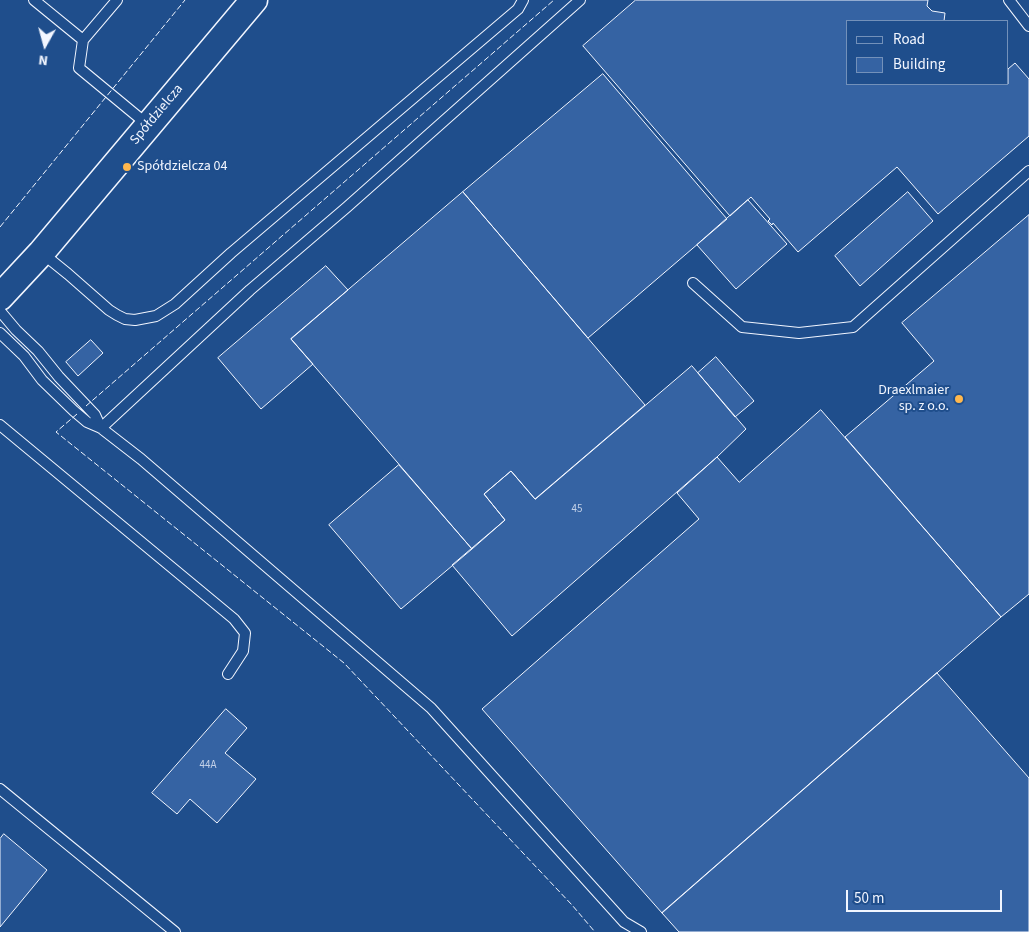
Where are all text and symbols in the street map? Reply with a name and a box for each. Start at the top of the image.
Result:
north arrow [20,20,70,70]
legend [846,20,1009,85]
text: Road [893,29,925,50]
text: N [37,49,49,70]
text: Building [893,54,945,75]
street label: Spółdzielcza [127,81,187,149]
place label: Spółdzielcza 04 [137,159,227,175]
marker: Spółdzielcza 04 [121,161,133,173]
place label: Draexlmaier sp. z o.o. [878,383,949,416]
marker: Draexlmaier sp. z o.o. [953,393,965,405]
house number: 45 [572,503,582,517]
house number: 44A [200,759,216,773]
scale bar [849,880,1005,912]
text: 50 m [854,888,884,909]

